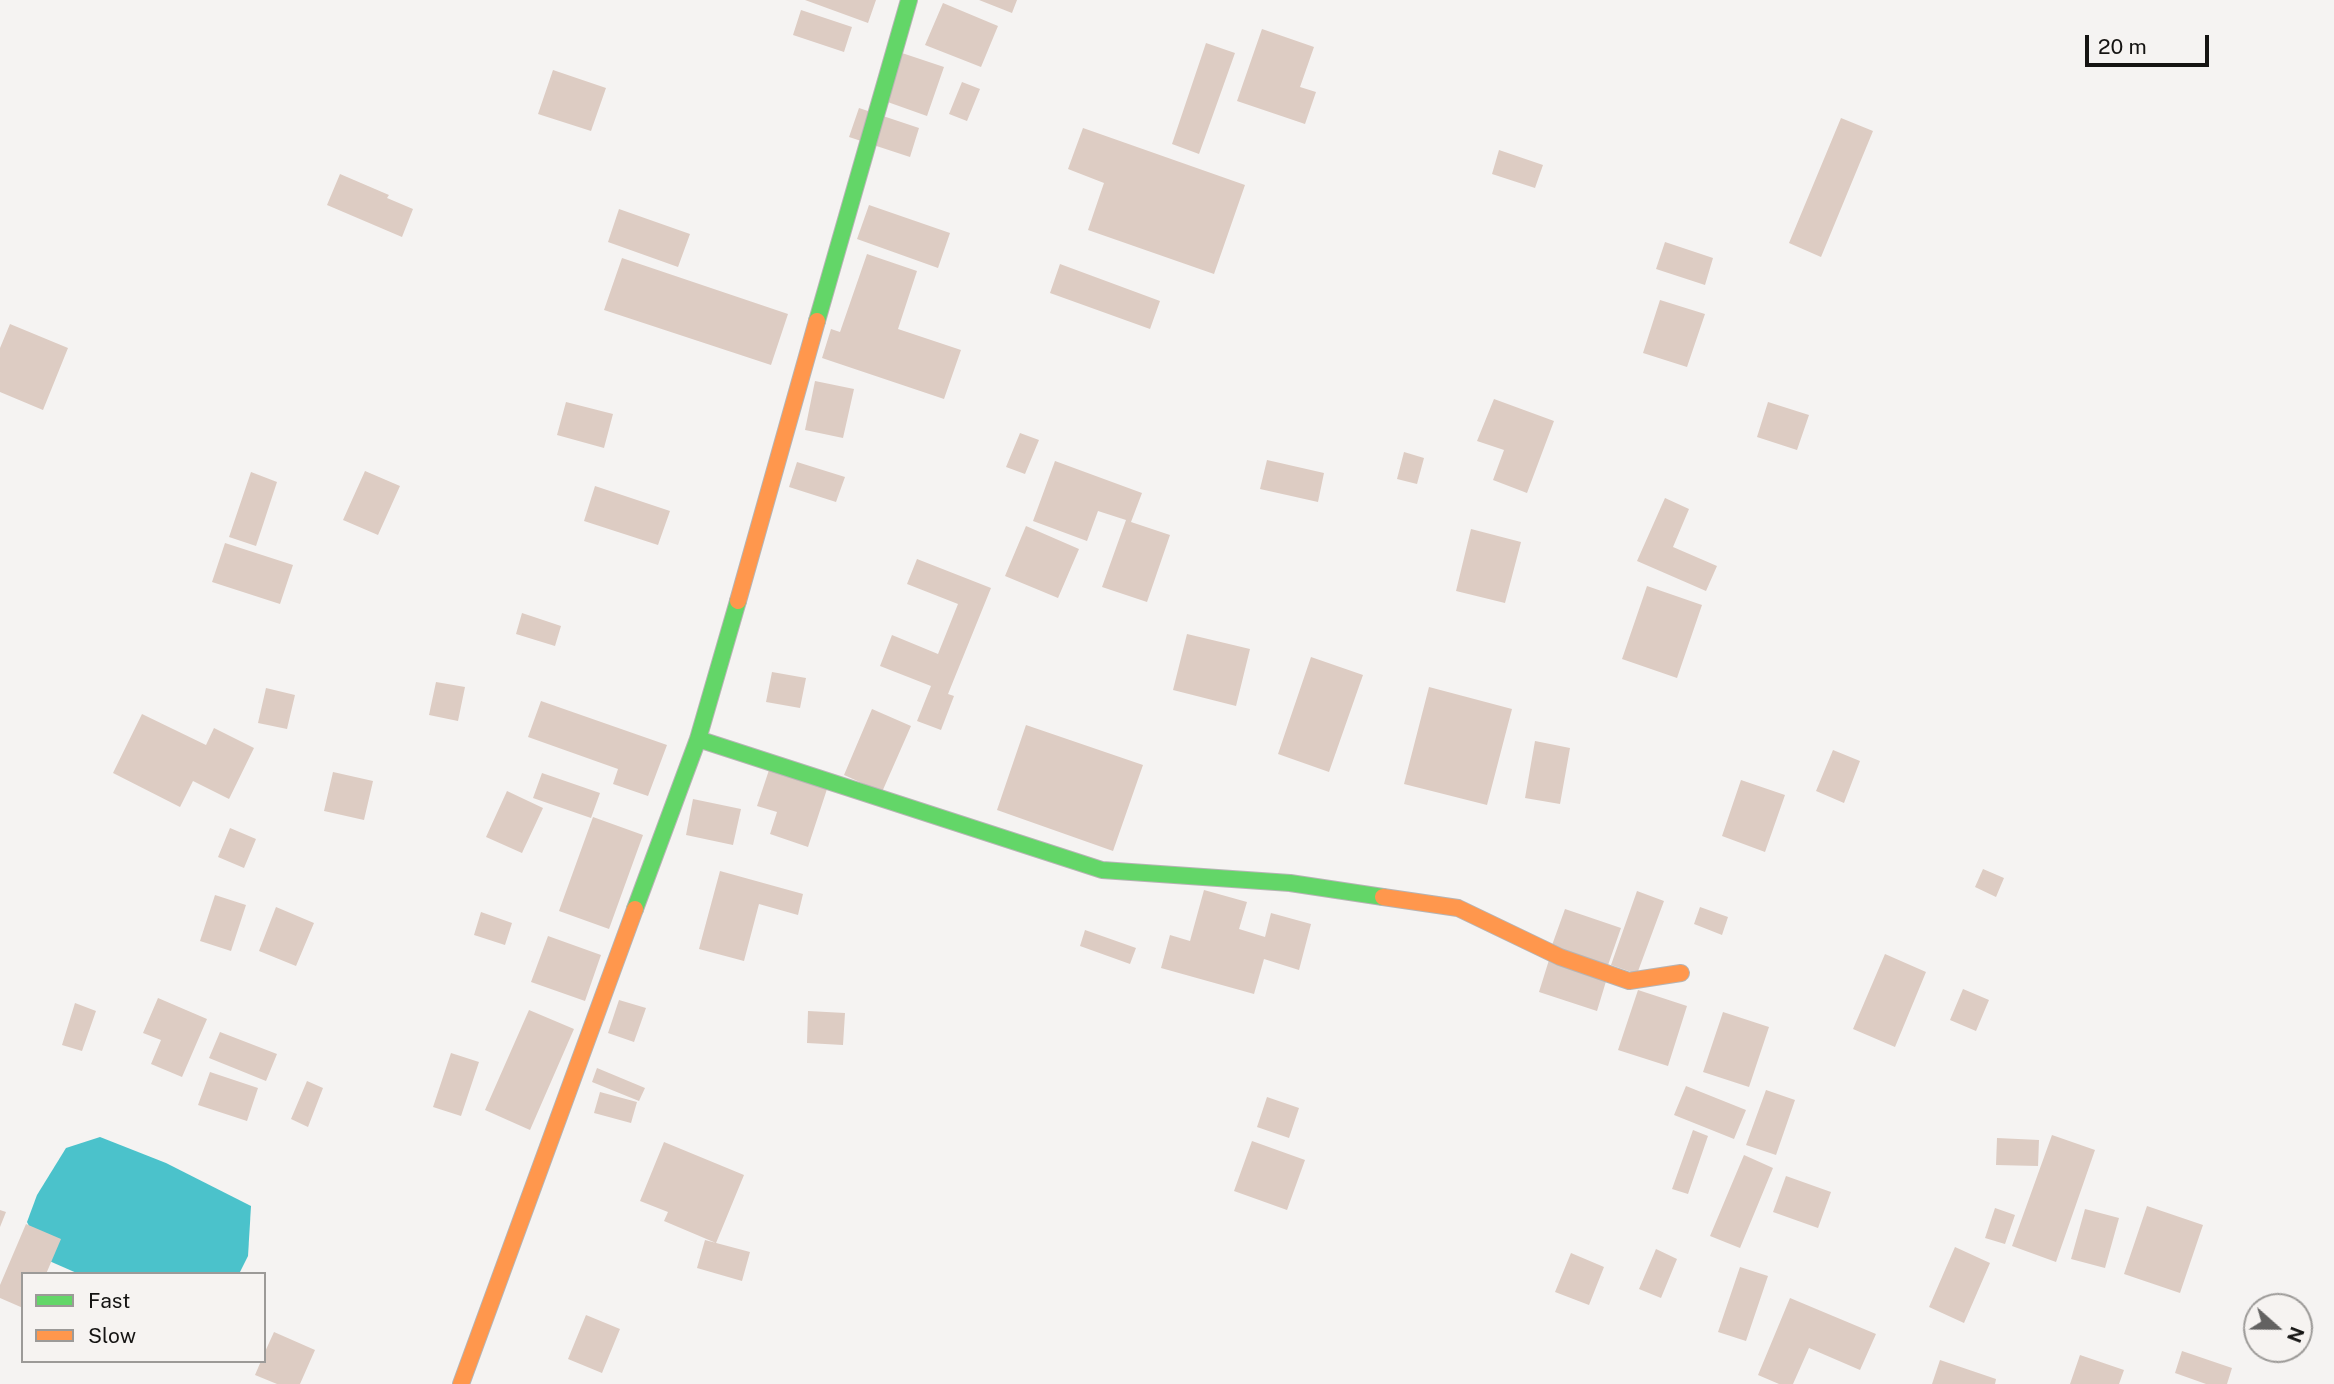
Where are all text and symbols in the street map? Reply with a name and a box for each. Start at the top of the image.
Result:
scale bar [2089,21,2213,65]
text: 20 m [2098,34,2147,59]
legend [21,1272,266,1363]
text: Fast [88,1288,130,1313]
north arrow [2243,1293,2313,1363]
text: Slow [88,1323,136,1348]
text: N [2283,1324,2309,1346]

